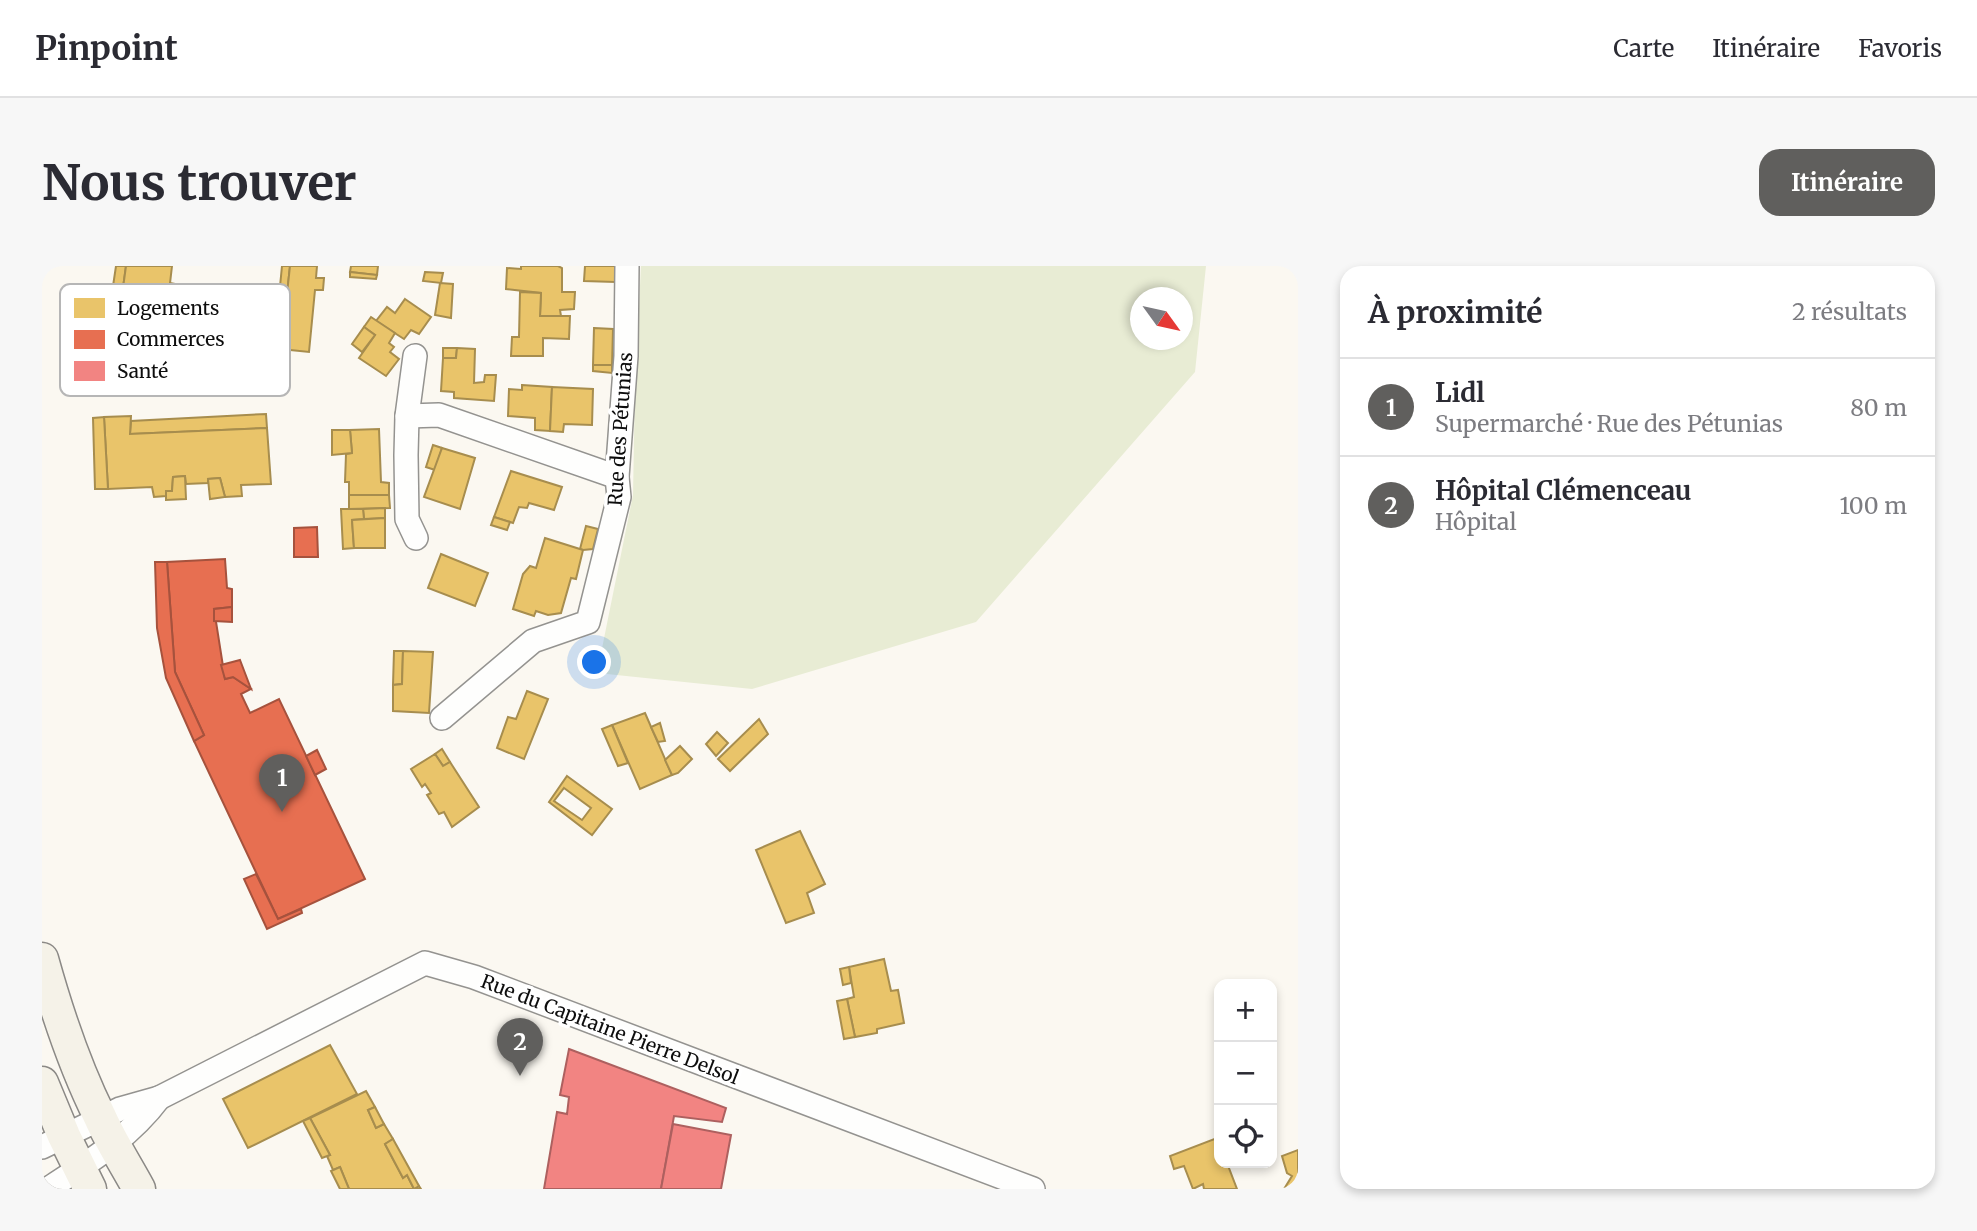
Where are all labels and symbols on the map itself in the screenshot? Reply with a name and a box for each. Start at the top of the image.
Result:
legend [60,284,290,396]
north arrow [1130,287,1193,350]
text: Logements [117,296,219,320]
text: Commerces [117,327,225,351]
street label: Rue des Pétunias [603,351,637,507]
text: Santé [117,359,168,383]
your location [577,645,611,679]
pin: 1 [259,754,305,812]
street label: Rue du Capitaine Pierre Delsol [478,969,742,1089]
pin: 2 [497,1018,543,1076]

